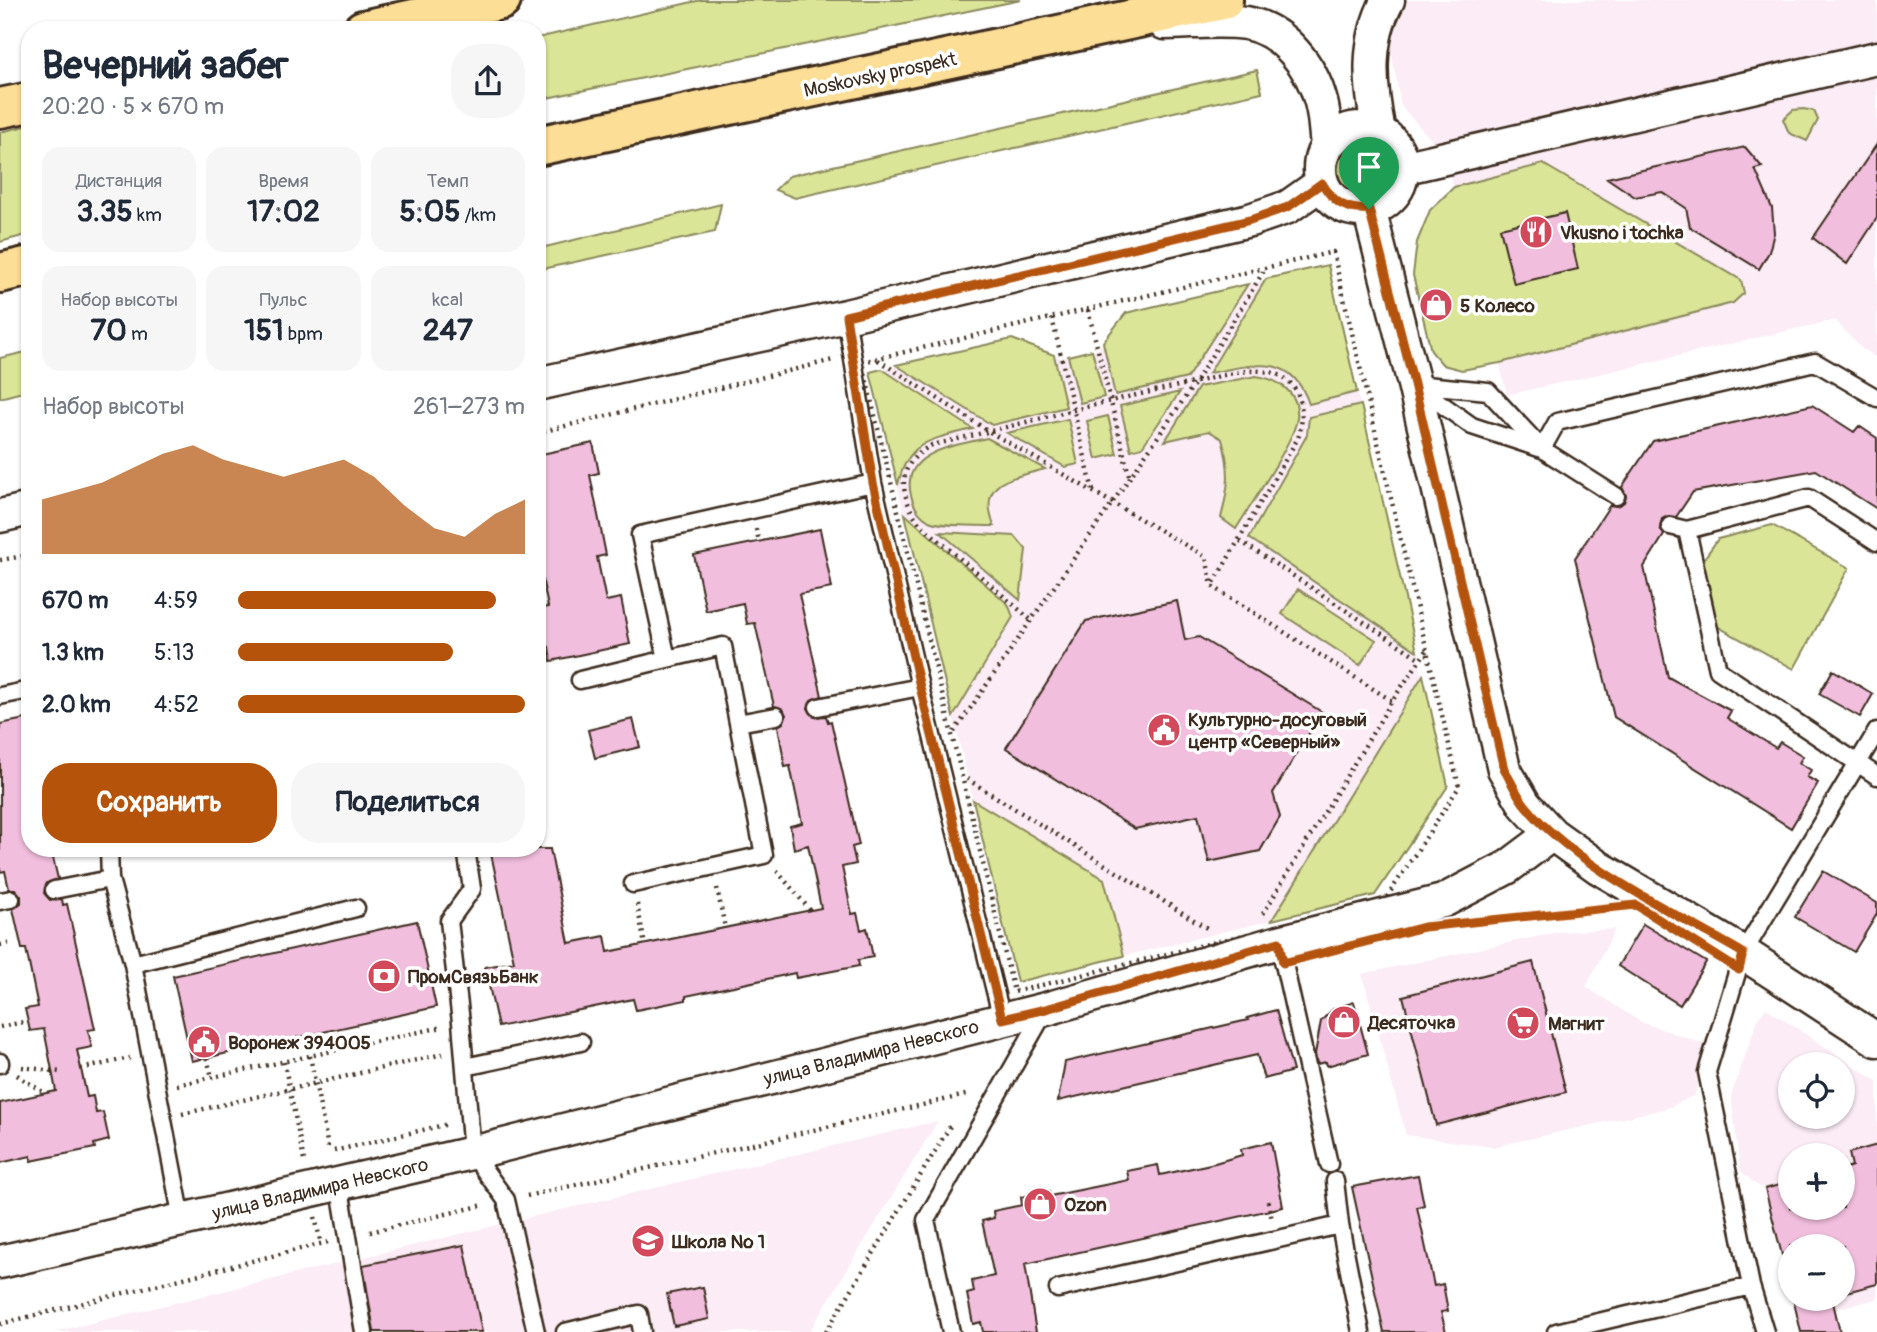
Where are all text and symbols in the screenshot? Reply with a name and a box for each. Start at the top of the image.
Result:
text: Вечерний забег [42,42,289,90]
button: share [451,44,525,118]
street label: Moskovsky prospekt [802,47,959,103]
text: 20:20 · 5 × 670 m [42,92,224,121]
pin [1339,137,1399,209]
icon: arrive [1350,148,1388,186]
text: Дистанция [76,169,162,193]
text: Время [258,169,309,193]
text: Темп [427,169,469,193]
text: 3.35 [77,193,133,230]
text: 17:02 [247,193,320,230]
text: 5:05 [399,193,460,230]
text: km [133,203,162,227]
text: /km [460,203,496,227]
restaurant icon: Vkusno i tochka [1517,213,1555,251]
place label: Vkusno i tochka [1560,221,1684,245]
shop icon: 5 Колесо [1417,286,1455,324]
text: Набор высоты [60,288,178,312]
text: Пульс [260,288,307,312]
text: kcal [432,288,463,312]
place label: 5 Колесо [1460,294,1536,318]
text: 70 [90,312,127,349]
text: 151 [244,312,284,349]
text: 247 [423,312,473,349]
text: m [127,322,148,346]
text: bpm [284,322,323,346]
text: Набор высоты [42,392,184,421]
text: 261–273 m [413,392,525,421]
text: 670 m [42,586,108,615]
text: 4:59 [154,586,198,615]
text: 1.3 km [42,638,104,667]
text: 5:13 [154,638,194,667]
text: 2.0 km [42,690,111,719]
text: 4:52 [154,690,199,719]
place label: Культурно-досуговый центр «Северный» [1188,708,1367,754]
public building icon: Культурно-досуговый центр «Северный» [1145,711,1183,749]
button: Сохранить [42,763,277,843]
button: Поделиться [291,763,525,843]
bank icon: ПромСвязьБанк [365,957,403,995]
place label: ПромСвязьБанк [408,965,539,989]
shop icon: Десяточка [1325,1003,1363,1041]
supermarket icon: Магнит [1504,1004,1542,1042]
place label: Десяточка [1367,1011,1455,1035]
place label: Магнит [1548,1012,1605,1036]
street label: улица Владимира Невского [760,1015,981,1092]
public building icon: Воронеж 394005 [185,1023,223,1061]
place label: Воронеж 394005 [228,1031,371,1055]
map controls [1778,1052,1855,1311]
button: locate [1778,1052,1855,1129]
button: + [1778,1143,1855,1220]
street label: улица Владимира Невского [209,1152,431,1226]
shop icon: Ozon [1021,1185,1059,1223]
place label: Ozon [1064,1193,1107,1217]
school or university icon: Школа № 1 [629,1222,667,1260]
place label: Школа № 1 [671,1230,765,1254]
button: − [1778,1234,1855,1311]

